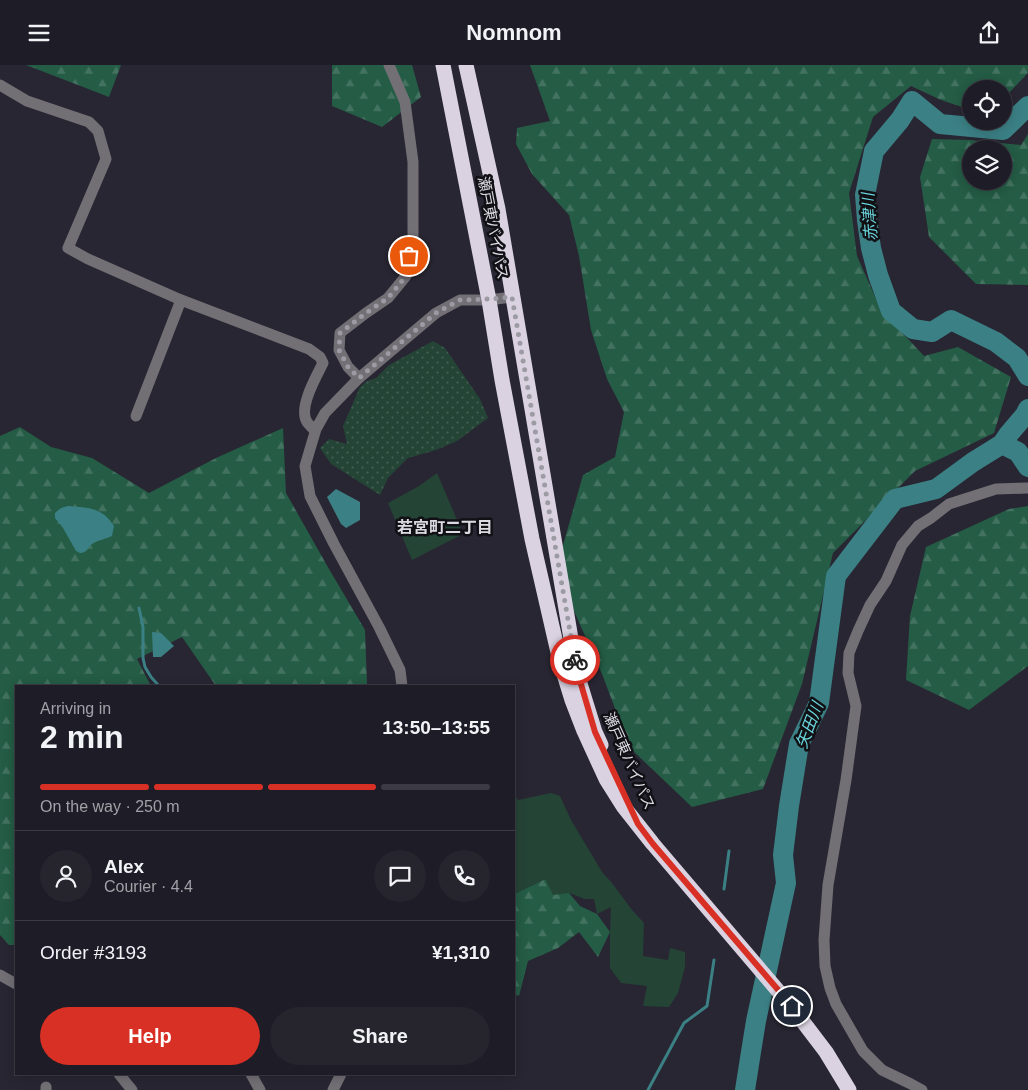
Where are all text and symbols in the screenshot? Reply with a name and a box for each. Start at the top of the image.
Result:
icon: menu [25,19,53,47]
icon: share [975,19,1003,47]
text: Nomnom [466,20,562,45]
map controls [962,80,1012,190]
button: locate [962,80,1012,130]
button: layers [962,140,1012,190]
street label: 瀬戸東バイパス [475,175,512,281]
water label: 赤津川 [859,190,880,242]
pin [388,235,430,277]
icon: bag [395,242,423,270]
district label: 若宮町二丁目 [397,519,493,536]
courier [550,635,600,685]
icon: bike [561,646,589,674]
water label: 矢田川 [793,698,827,751]
text: Arriving in [40,700,111,717]
street label: 瀬戸東バイパス [600,710,659,812]
text: 13:50–13:55 [382,717,490,738]
text: 2 min [40,719,124,755]
text: On the way · 250 m [40,798,180,815]
button: person [40,850,92,902]
button: chat [374,850,426,902]
button: phone [438,850,490,902]
text: Alex [104,856,144,877]
text: Courier · 4.4 [104,878,193,895]
text: Order #3193 [40,942,147,963]
text: ¥1,310 [432,942,490,963]
pin [771,985,813,1027]
icon: home [778,992,806,1020]
button: Help [40,1007,260,1065]
button: Share [270,1007,490,1065]

